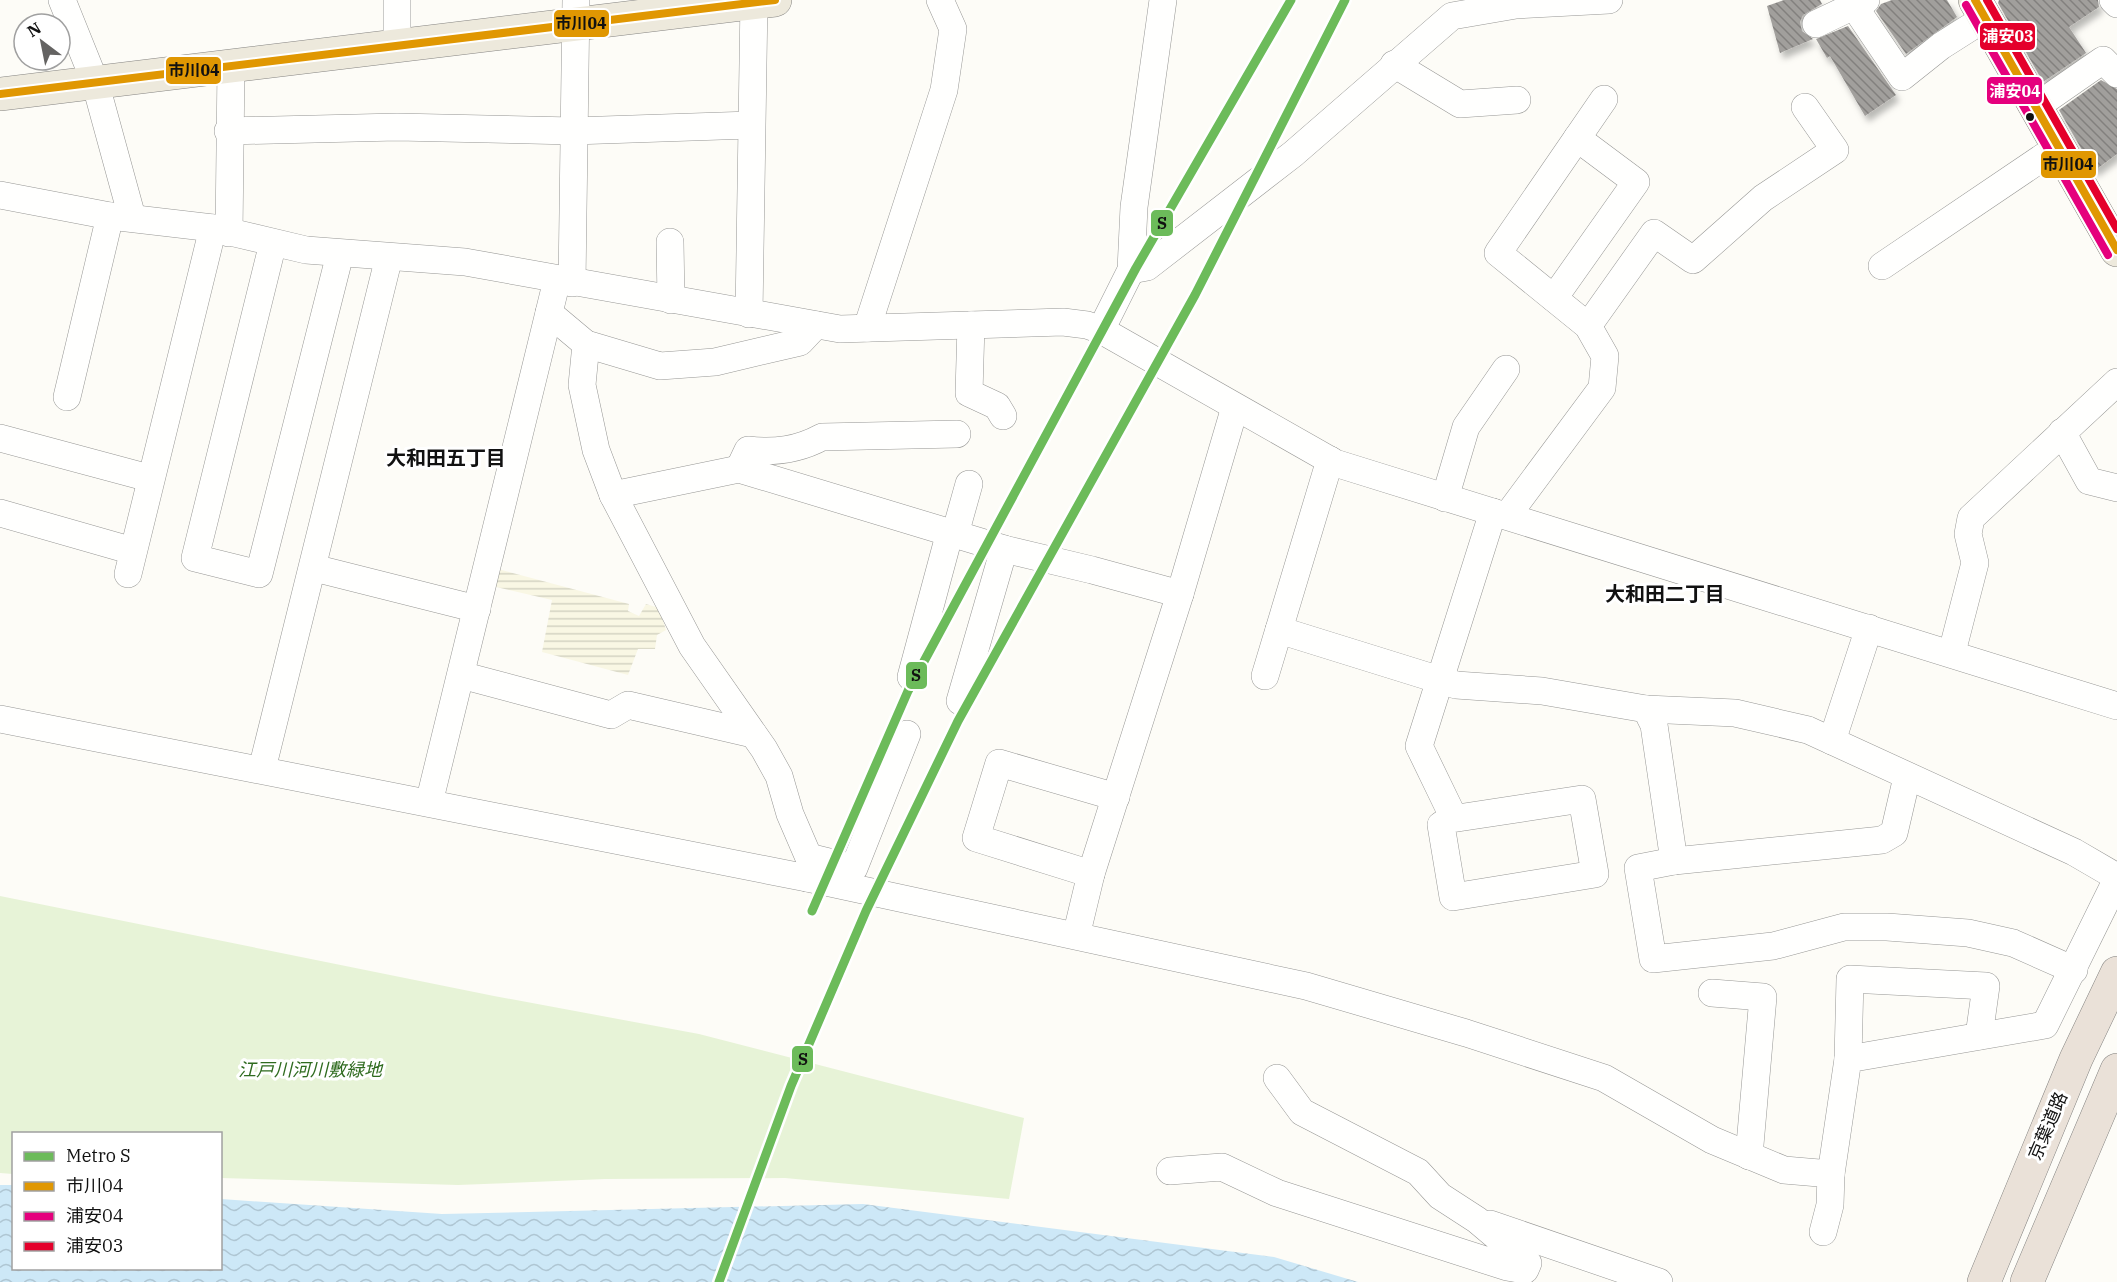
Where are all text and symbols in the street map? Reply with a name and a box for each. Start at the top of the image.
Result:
line badge: 市川04 [553,9,610,38]
north arrow [12,12,72,72]
text: 市川04 [555,13,607,33]
text: N [23,17,45,41]
line badge: 浦安03 [1979,22,2036,51]
text: 浦安03 [1982,26,2034,46]
line badge: 市川04 [165,56,222,85]
text: 市川04 [168,60,220,80]
line badge: 浦安04 [1986,76,2043,105]
text: 浦安04 [1989,81,2041,101]
unlabelled marker [2024,111,2036,123]
line badge: 市川04 [2040,150,2097,179]
text: 市川04 [2042,154,2094,174]
line badge: S [1150,209,1174,237]
text: S [1157,213,1167,233]
district label: 大和田五丁目 [386,444,506,471]
district label: 大和田二丁目 [1605,580,1725,607]
line badge: S [905,661,928,690]
text: S [911,665,921,685]
line badge: S [791,1045,814,1073]
text: S [798,1049,808,1069]
park label: 江戸川河川敷緑地 [238,1058,384,1081]
street label: 京葉道路 [2023,1088,2072,1163]
legend [12,1132,222,1270]
text: Metro S [66,1144,131,1167]
text: 市川04 [66,1174,124,1197]
text: 浦安04 [66,1204,124,1227]
text: 浦安03 [66,1234,124,1257]

